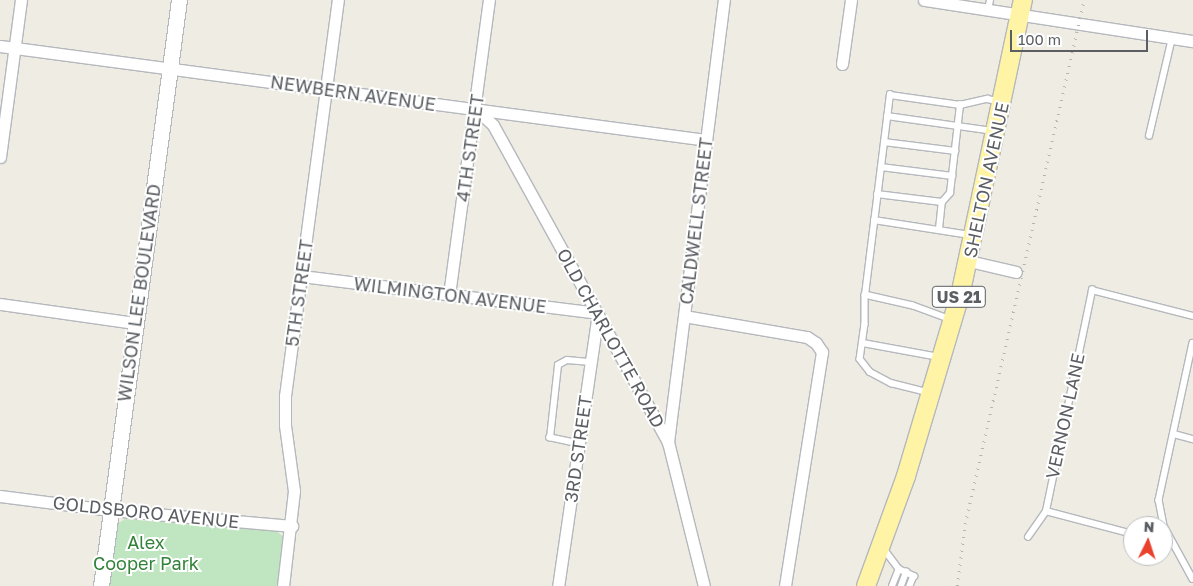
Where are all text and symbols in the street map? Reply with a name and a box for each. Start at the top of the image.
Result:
scale bar [1013,20,1150,52]
text: 100 m [1018,30,1061,48]
street label: NEWBERN AVENUE [269,71,437,115]
street label: 4TH STREET [452,93,488,203]
street label: SHELTON AVENUE [959,100,1013,260]
street label: CALDWELL STREET [675,136,717,306]
street label: WILSON LEE BOULEVARD [113,183,165,403]
street label: 5TH STREET [281,238,317,348]
street label: OLD CHARLOTTE ROAD [553,245,669,431]
street label: WILMINGTON AVENUE [352,272,548,318]
road number: US 21 [932,284,986,310]
street label: VERNON LANE [1041,351,1089,481]
street label: 3RD STREET [560,394,596,504]
street label: GOLDSBORO AVENUE [52,491,240,533]
north arrow [1123,516,1173,566]
text: N [1143,518,1155,535]
park label: Alex Cooper Park [93,532,199,574]

